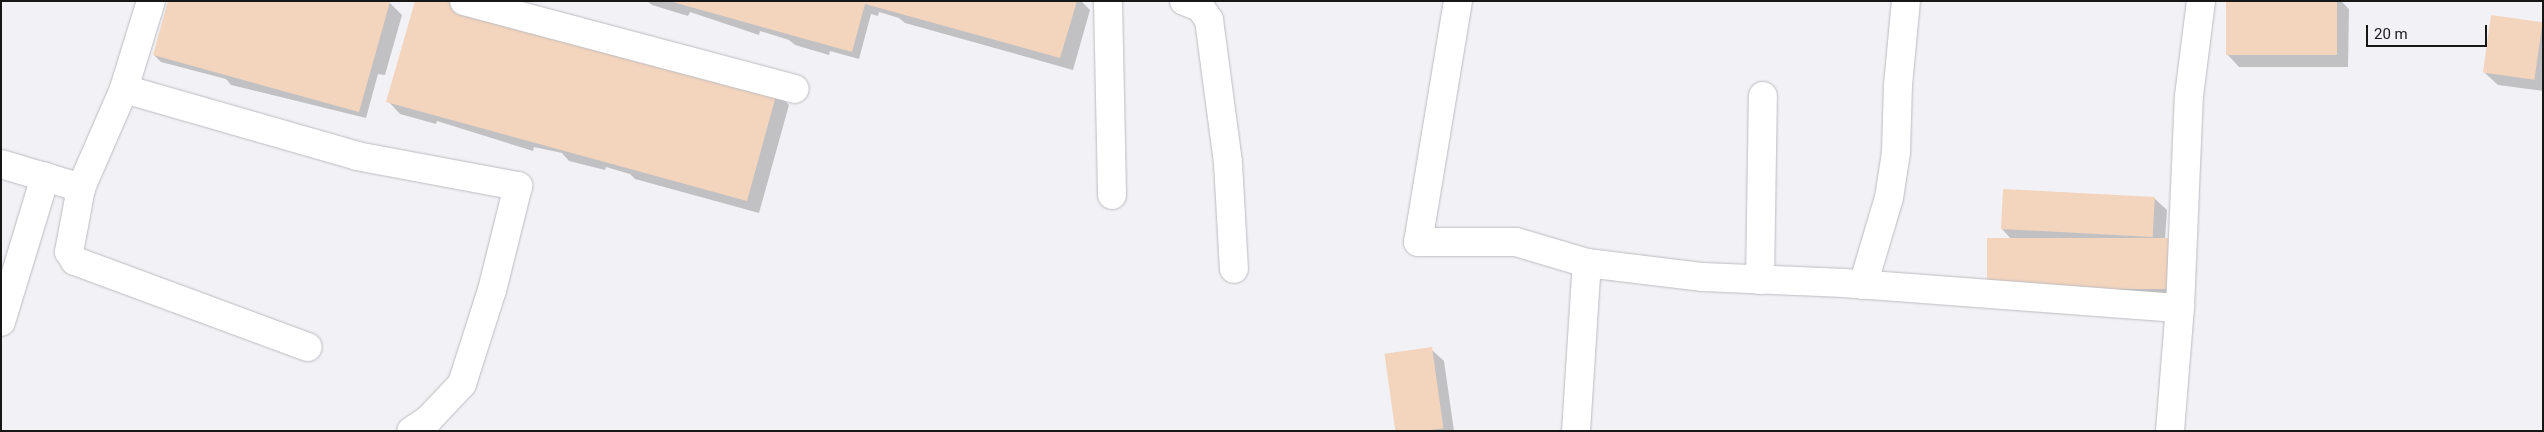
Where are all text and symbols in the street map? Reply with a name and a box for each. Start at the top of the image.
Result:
scale bar [2369,15,2490,47]
text: 20 m [2374,25,2408,43]

